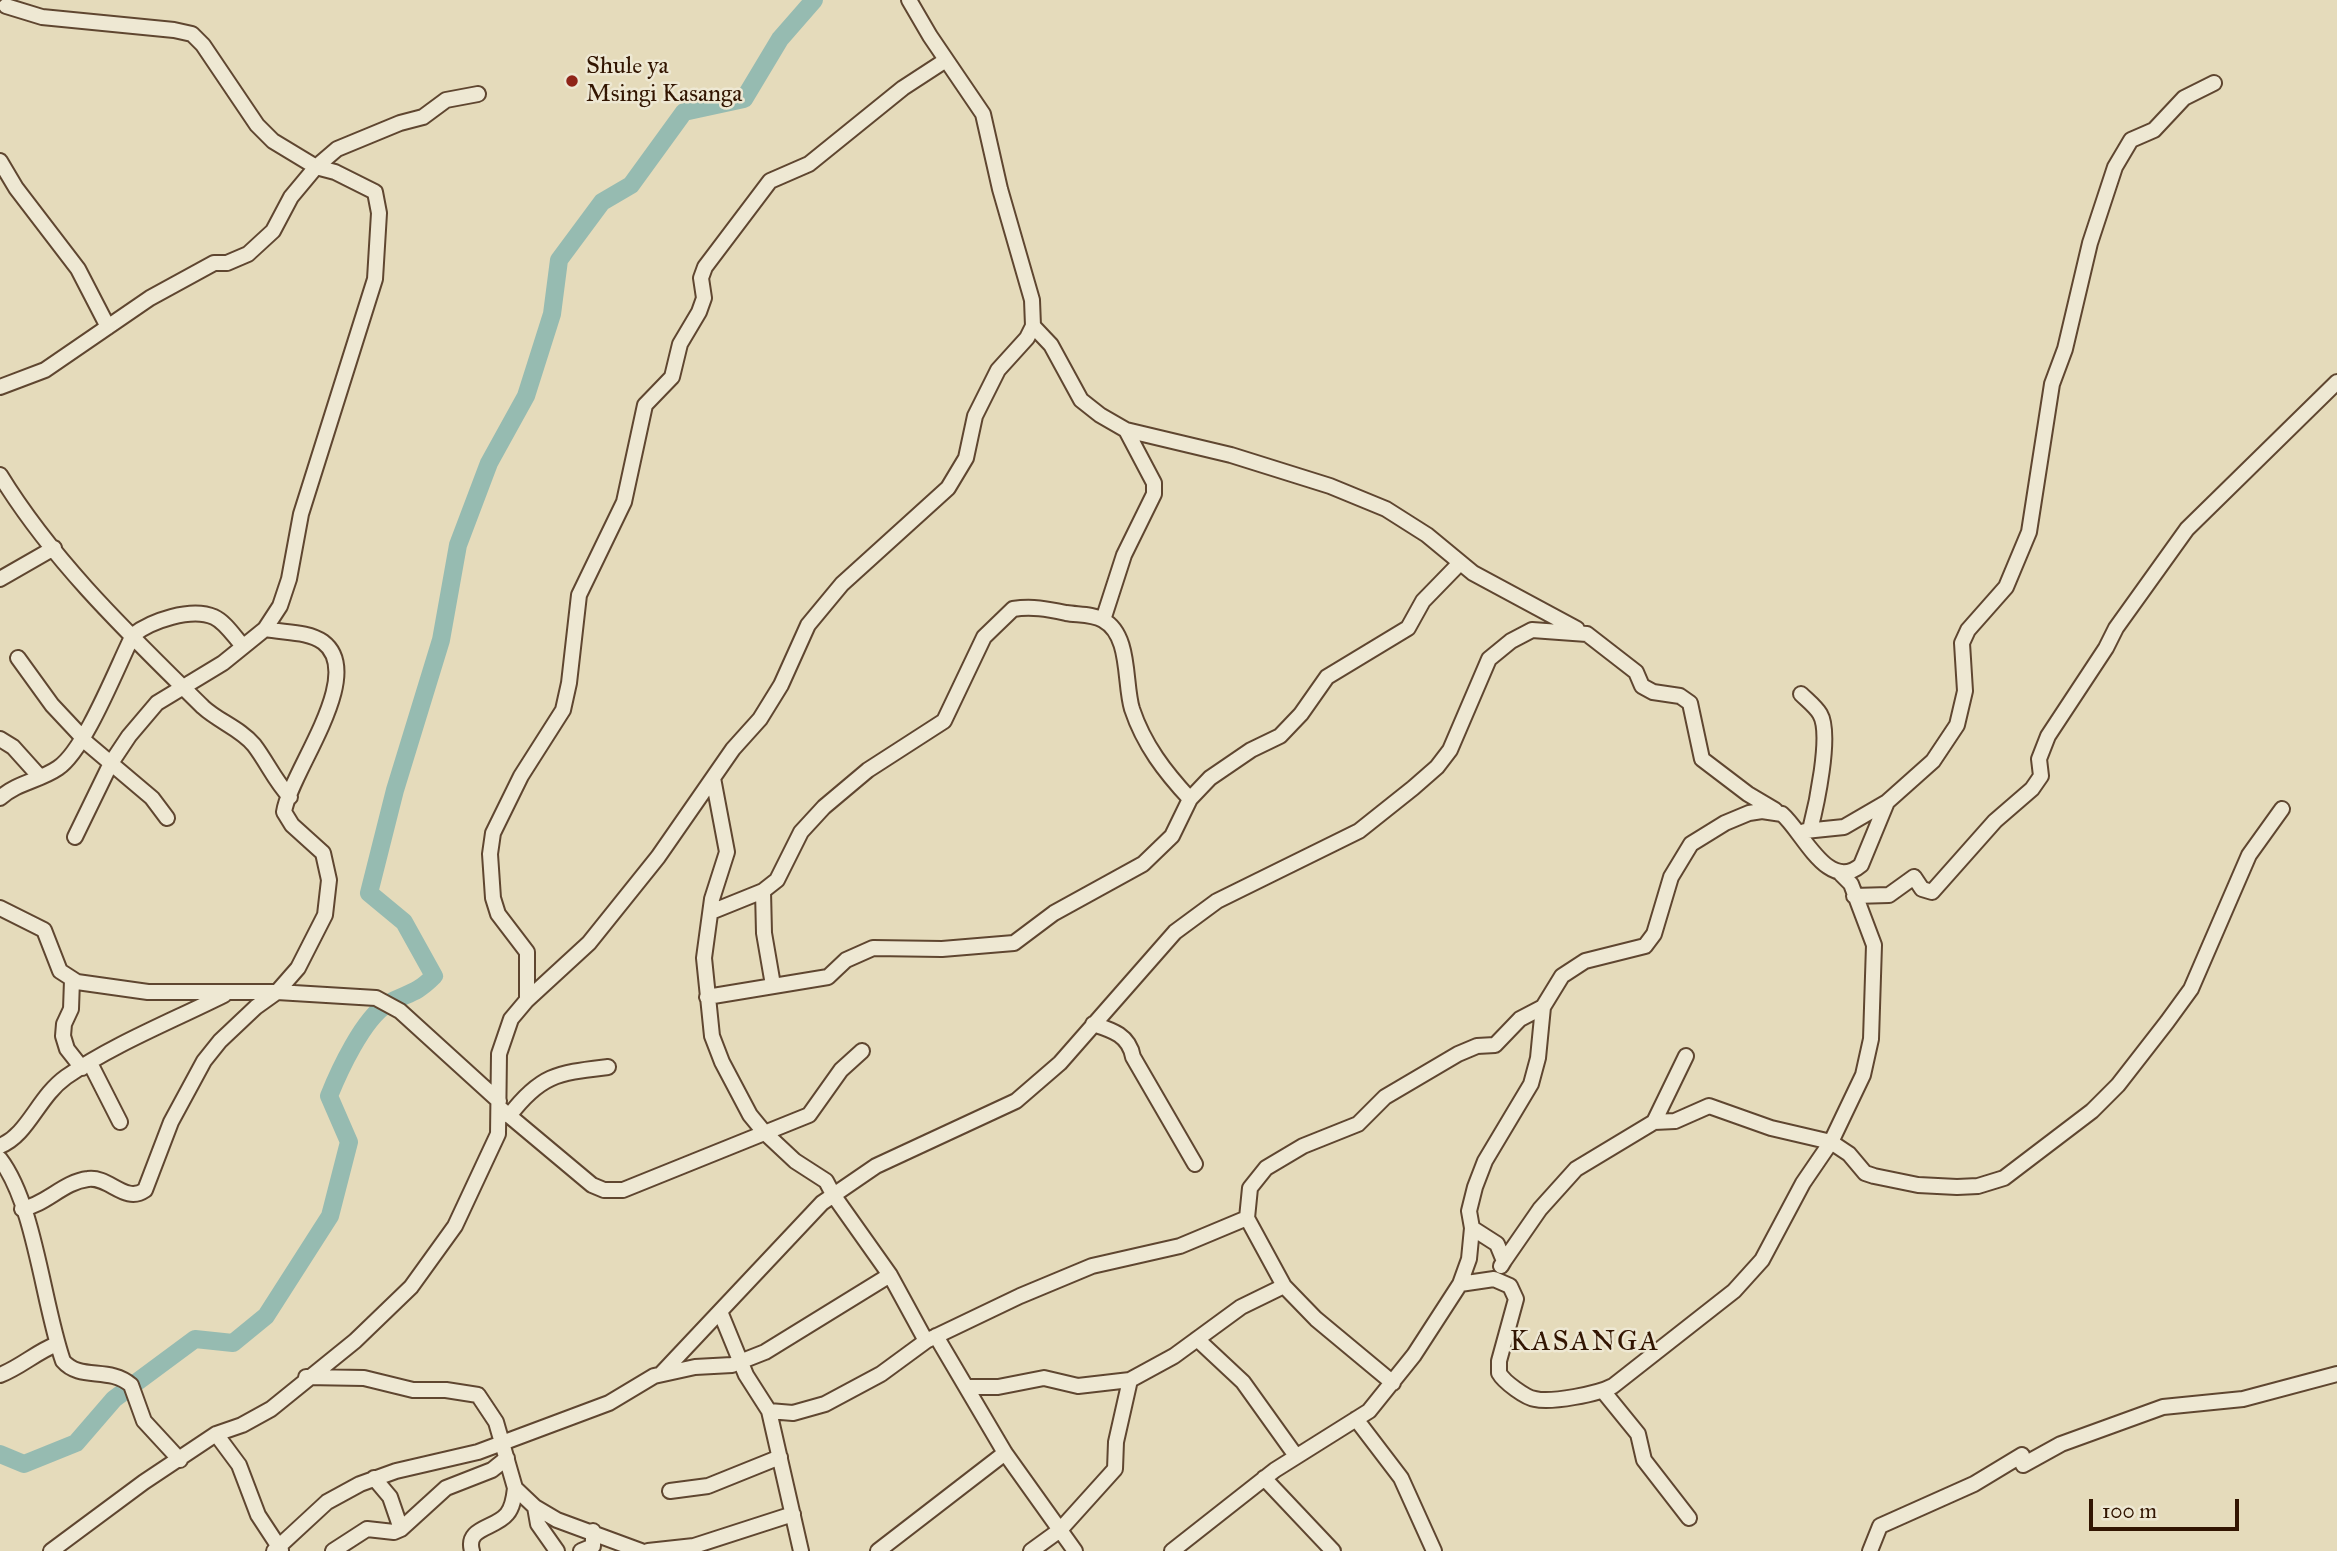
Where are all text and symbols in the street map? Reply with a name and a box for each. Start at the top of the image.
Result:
place label: Shule ya Msingi Kasanga [586,53,742,109]
marker: Shule ya Msingi Kasanga [564,73,580,89]
district label: KASANGA [1511,1326,1659,1360]
scale bar [2092,1484,2242,1528]
text: 100 m [2102,1498,2157,1524]

